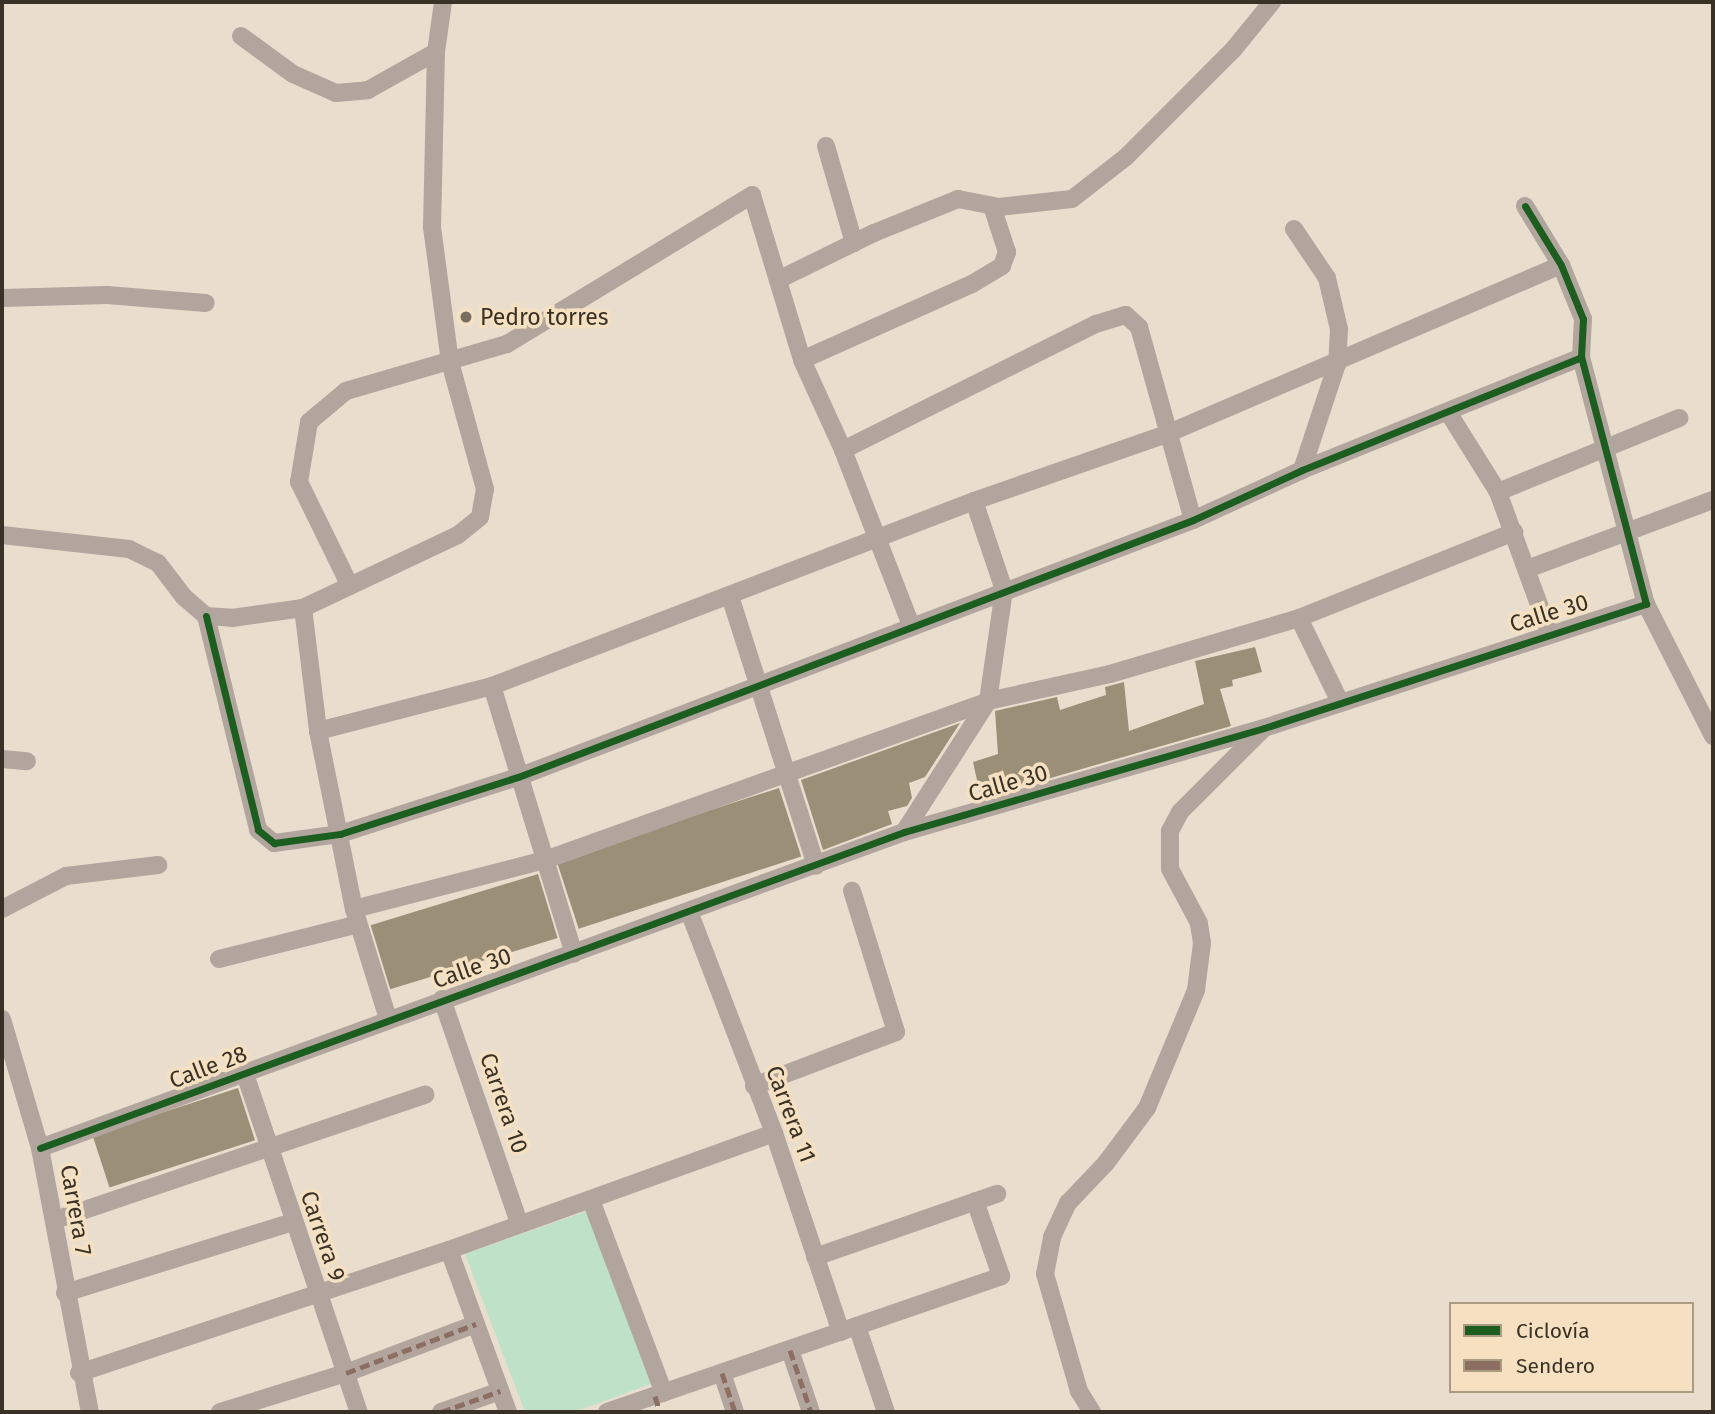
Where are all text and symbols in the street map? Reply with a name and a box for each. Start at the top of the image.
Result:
place label: Pedro torres [480,303,608,331]
marker: Pedro torres [458,309,474,325]
street label: Calle 30 [1506,588,1592,638]
street label: Calle 30 [965,759,1051,807]
street label: Calle 30 [429,942,515,994]
street label: Calle 28 [165,1040,251,1094]
street label: Carrera 10 [474,1049,534,1157]
street label: Carrera 11 [760,1062,822,1166]
street label: Carrera 7 [54,1162,98,1258]
street label: Carrera 9 [295,1187,351,1285]
legend [1449,1302,1694,1393]
text: Ciclovía [1516,1318,1590,1344]
text: Sendero [1516,1353,1595,1379]

